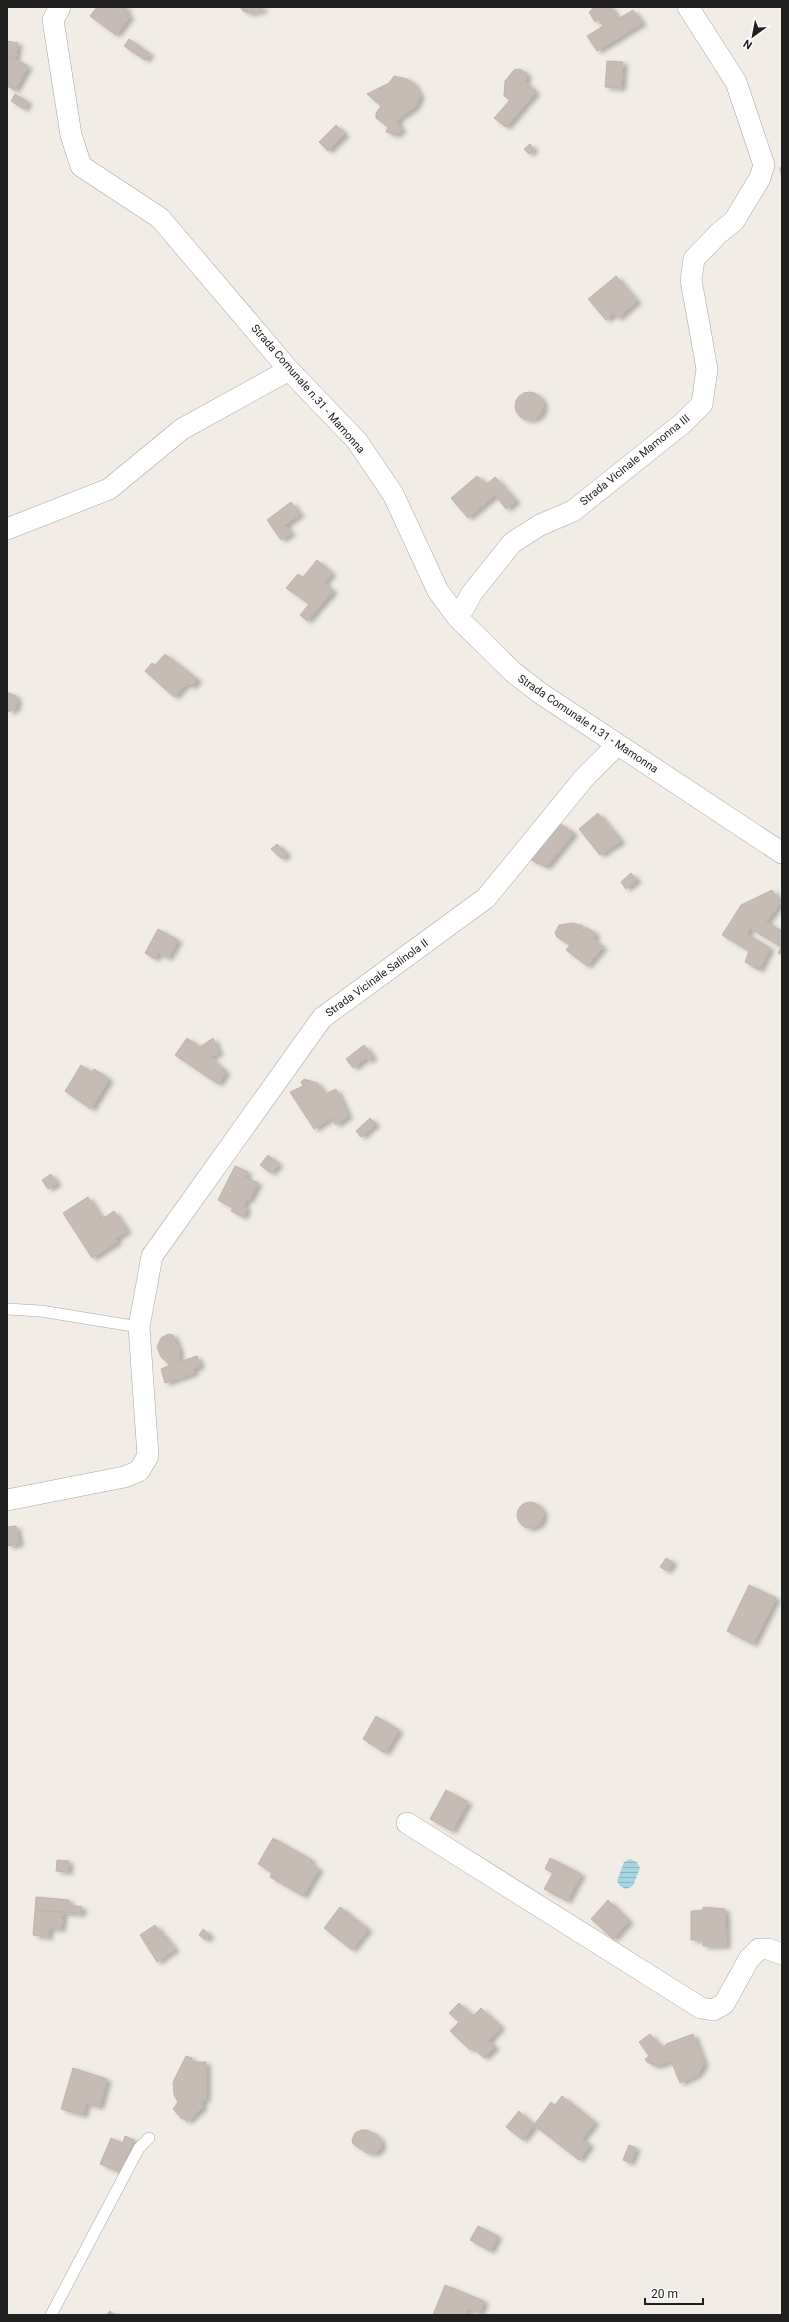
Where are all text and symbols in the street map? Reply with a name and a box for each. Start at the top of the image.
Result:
north arrow [733,16,773,56]
text: N [741,36,755,52]
street label: Strada Comunale n.31 - Mamonna [248,322,368,456]
street label: Strada Vicinale Mamonna III [578,412,692,508]
street label: Strada Comunale n.31 - Mamonna [515,672,661,776]
street label: Strada Vicinale Salinola II [323,936,431,1020]
scale bar [645,2280,703,2306]
text: 20 m [651,2287,678,2301]

